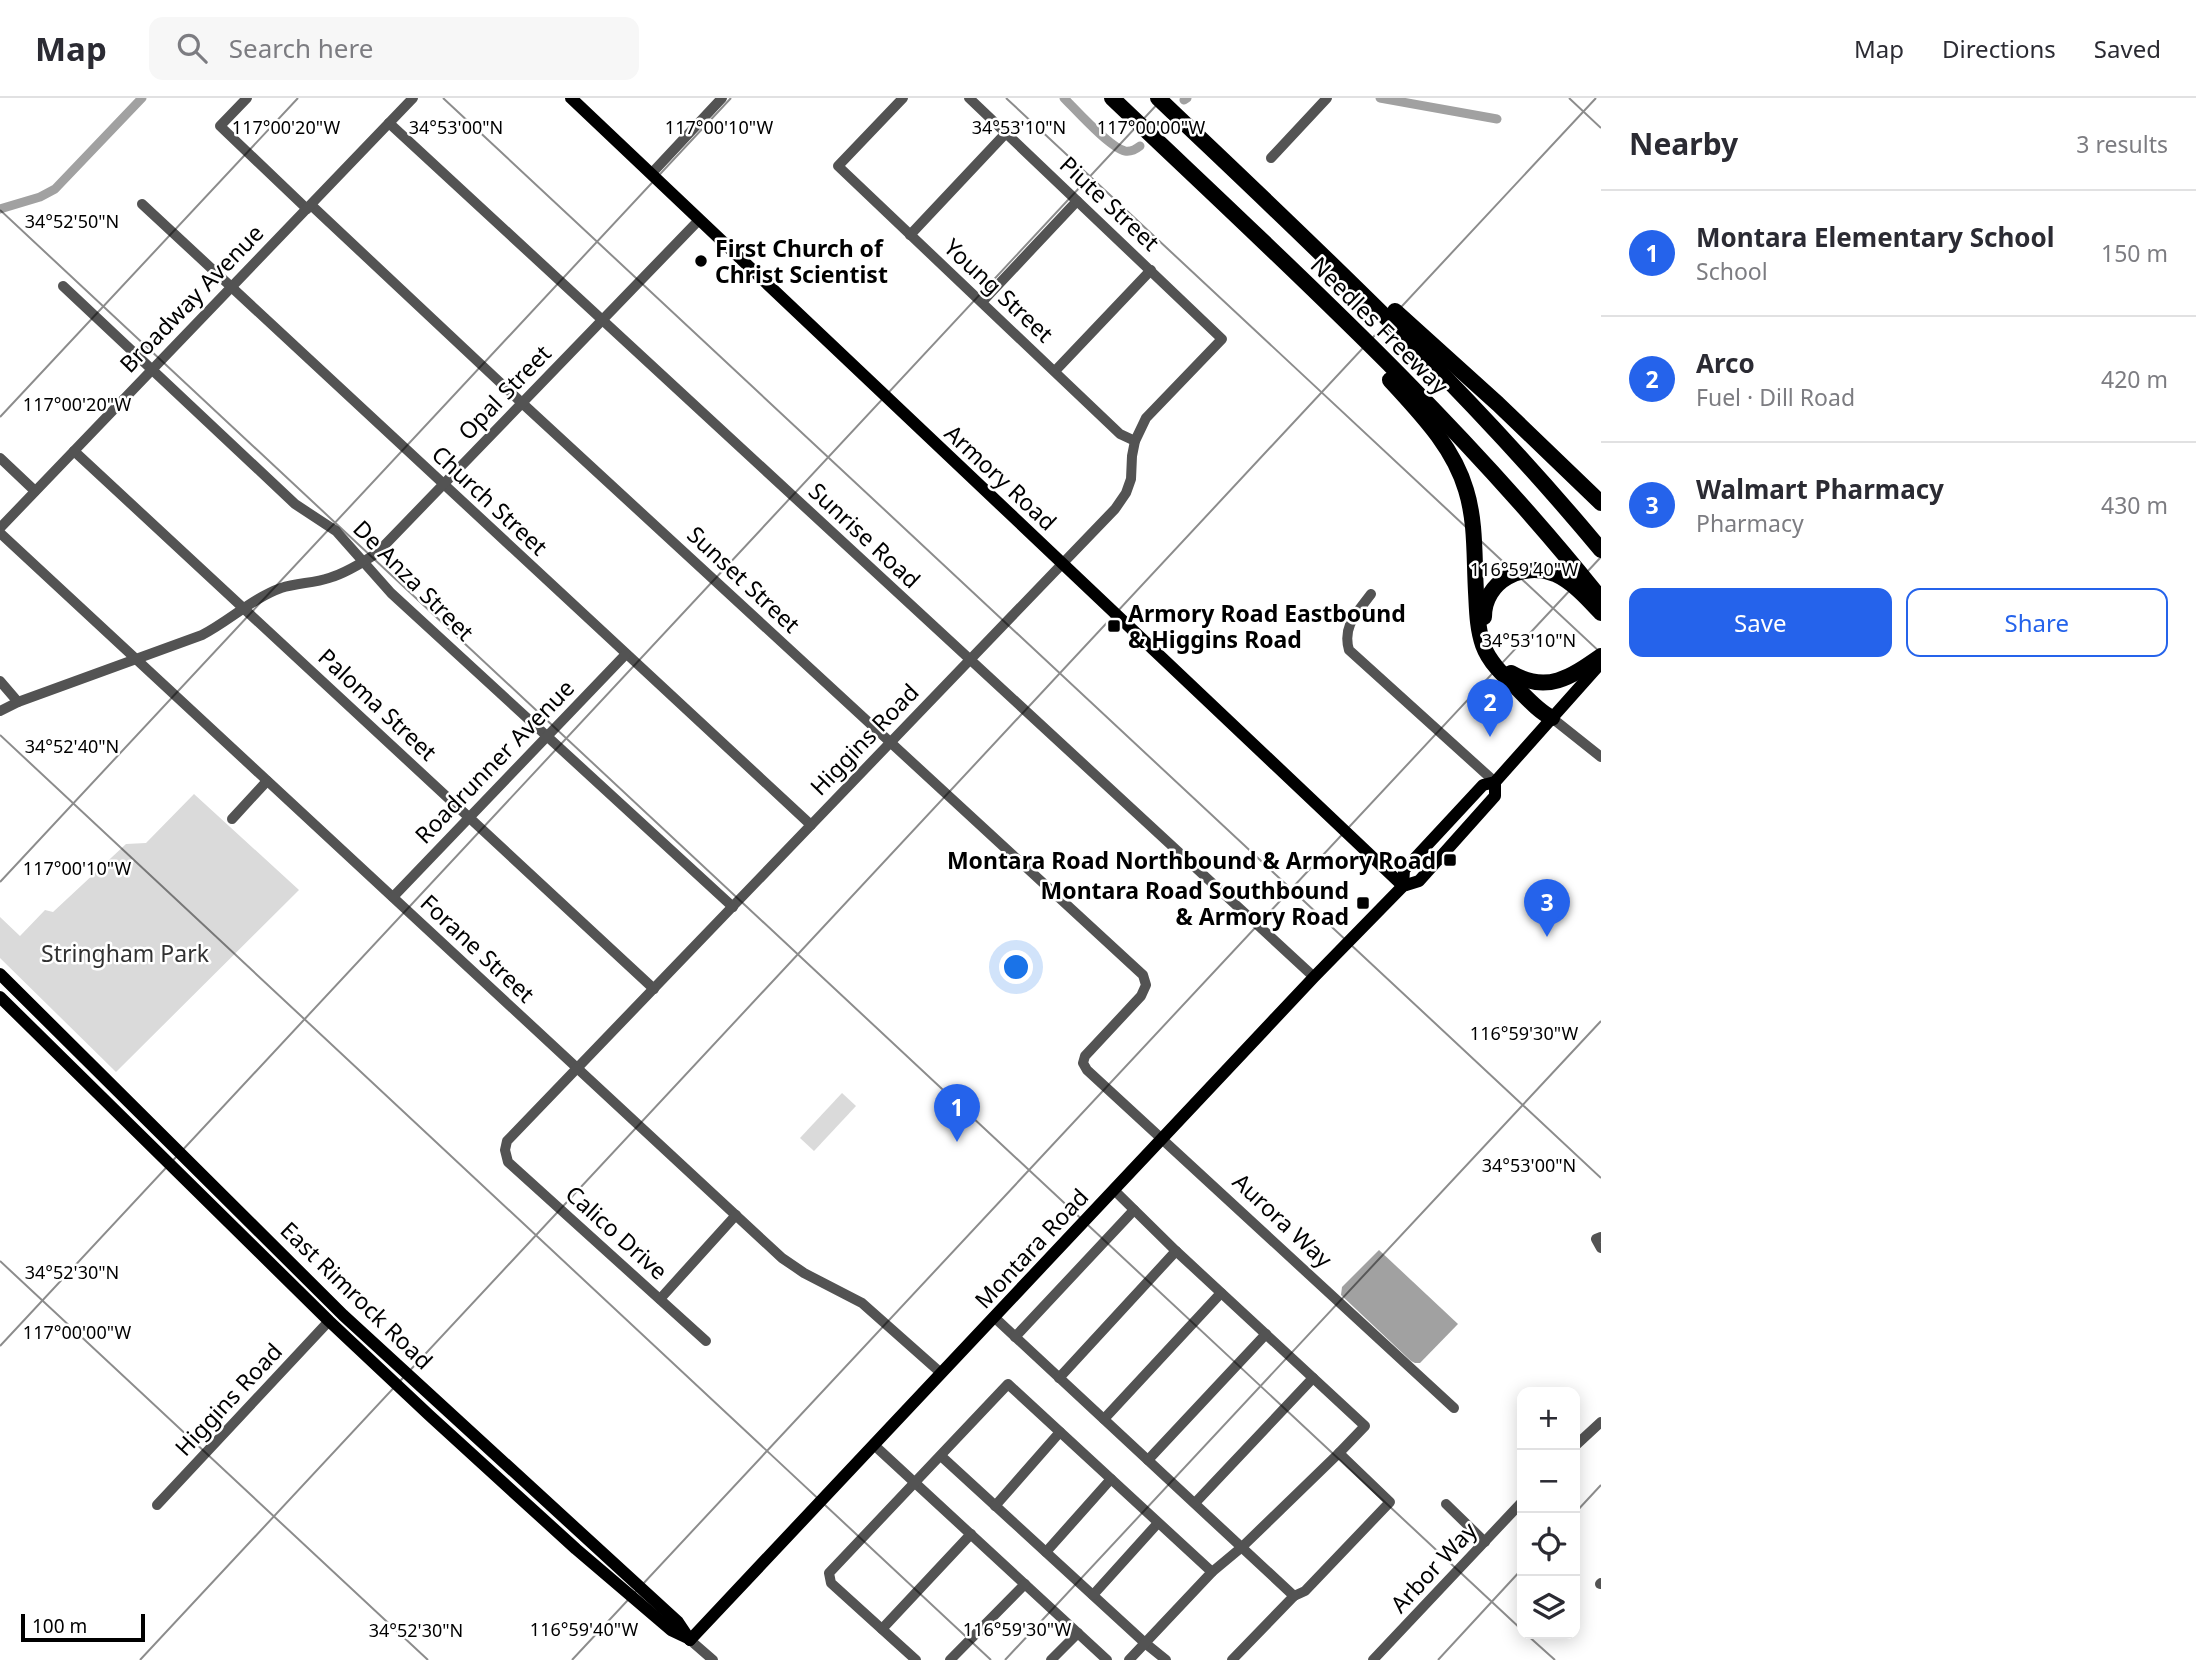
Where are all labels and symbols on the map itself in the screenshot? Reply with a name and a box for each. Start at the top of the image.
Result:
text: 117°00'20"W [232,115,340,139]
text: 34°53'00"N [409,115,503,139]
text: 117°00'10"W [665,115,773,139]
text: 34°53'10"N [972,115,1066,139]
text: 117°00'00"W [1097,115,1205,139]
street label: Piute Street [1053,148,1167,258]
text: 34°52'50"N [25,209,119,233]
street label: Broadway Avenue [112,217,270,379]
street label: Young Street [937,231,1061,349]
place label: First Church of Christ Scientist [715,232,888,290]
street label: Needles Freeway [1304,249,1456,401]
marker: First Church of Christ Scientist [693,253,709,269]
street label: Opal Street [450,337,558,447]
text: 117°00'20"W [23,392,131,416]
street label: Armory Road [938,417,1064,537]
street label: Church Street [425,438,555,562]
street label: Sunrise Road [802,475,928,595]
street label: De Anza Street [347,513,481,647]
street label: Sunset Street [681,518,807,640]
text: 116°59'40"W [1470,557,1578,581]
place label: Armory Road Eastbound & Higgins Road [1128,597,1406,655]
marker: Armory Road Eastbound & Higgins Road [1106,618,1122,634]
text: 34°53'10"N [1482,628,1576,652]
street label: Paloma Street [312,641,444,767]
street label: Roadrunner Avenue [407,672,581,850]
street label: Higgins Road [803,676,925,802]
pin: 2 [1467,679,1513,737]
text: 34°52'40"N [25,734,119,758]
place label: Montara Road Northbound & Armory Road [947,844,1436,876]
marker: Montara Road Northbound & Armory Road [1442,852,1458,868]
text: 117°00'10"W [23,856,131,880]
place label: Montara Road Southbound & Armory Road [1041,874,1349,932]
pin: 3 [1524,879,1570,937]
street label: Forane Street [414,887,542,1009]
marker: Montara Road Southbound & Armory Road [1355,895,1371,911]
park label: Stringham Park [41,937,210,969]
your location [999,950,1033,984]
text: 116°59'30"W [1470,1021,1578,1045]
pin: 1 [934,1084,980,1142]
text: 34°53'00"N [1482,1153,1576,1177]
street label: Aurora Way [1226,1166,1340,1275]
street label: Calico Drive [559,1178,675,1286]
street label: Montara Road [967,1181,1095,1315]
street label: East Rimrock Road [274,1214,440,1376]
text: 34°52'30"N [25,1260,119,1284]
text: 117°00'00"W [23,1320,131,1344]
street label: Higgins Road [167,1336,289,1462]
street label: Arbor Way [1383,1514,1484,1619]
scale bar [21,1611,145,1643]
text: 116°59'40"W [530,1617,638,1641]
text: 116°59'30"W [963,1617,1071,1641]
text: 34°52'30"N [369,1618,463,1642]

